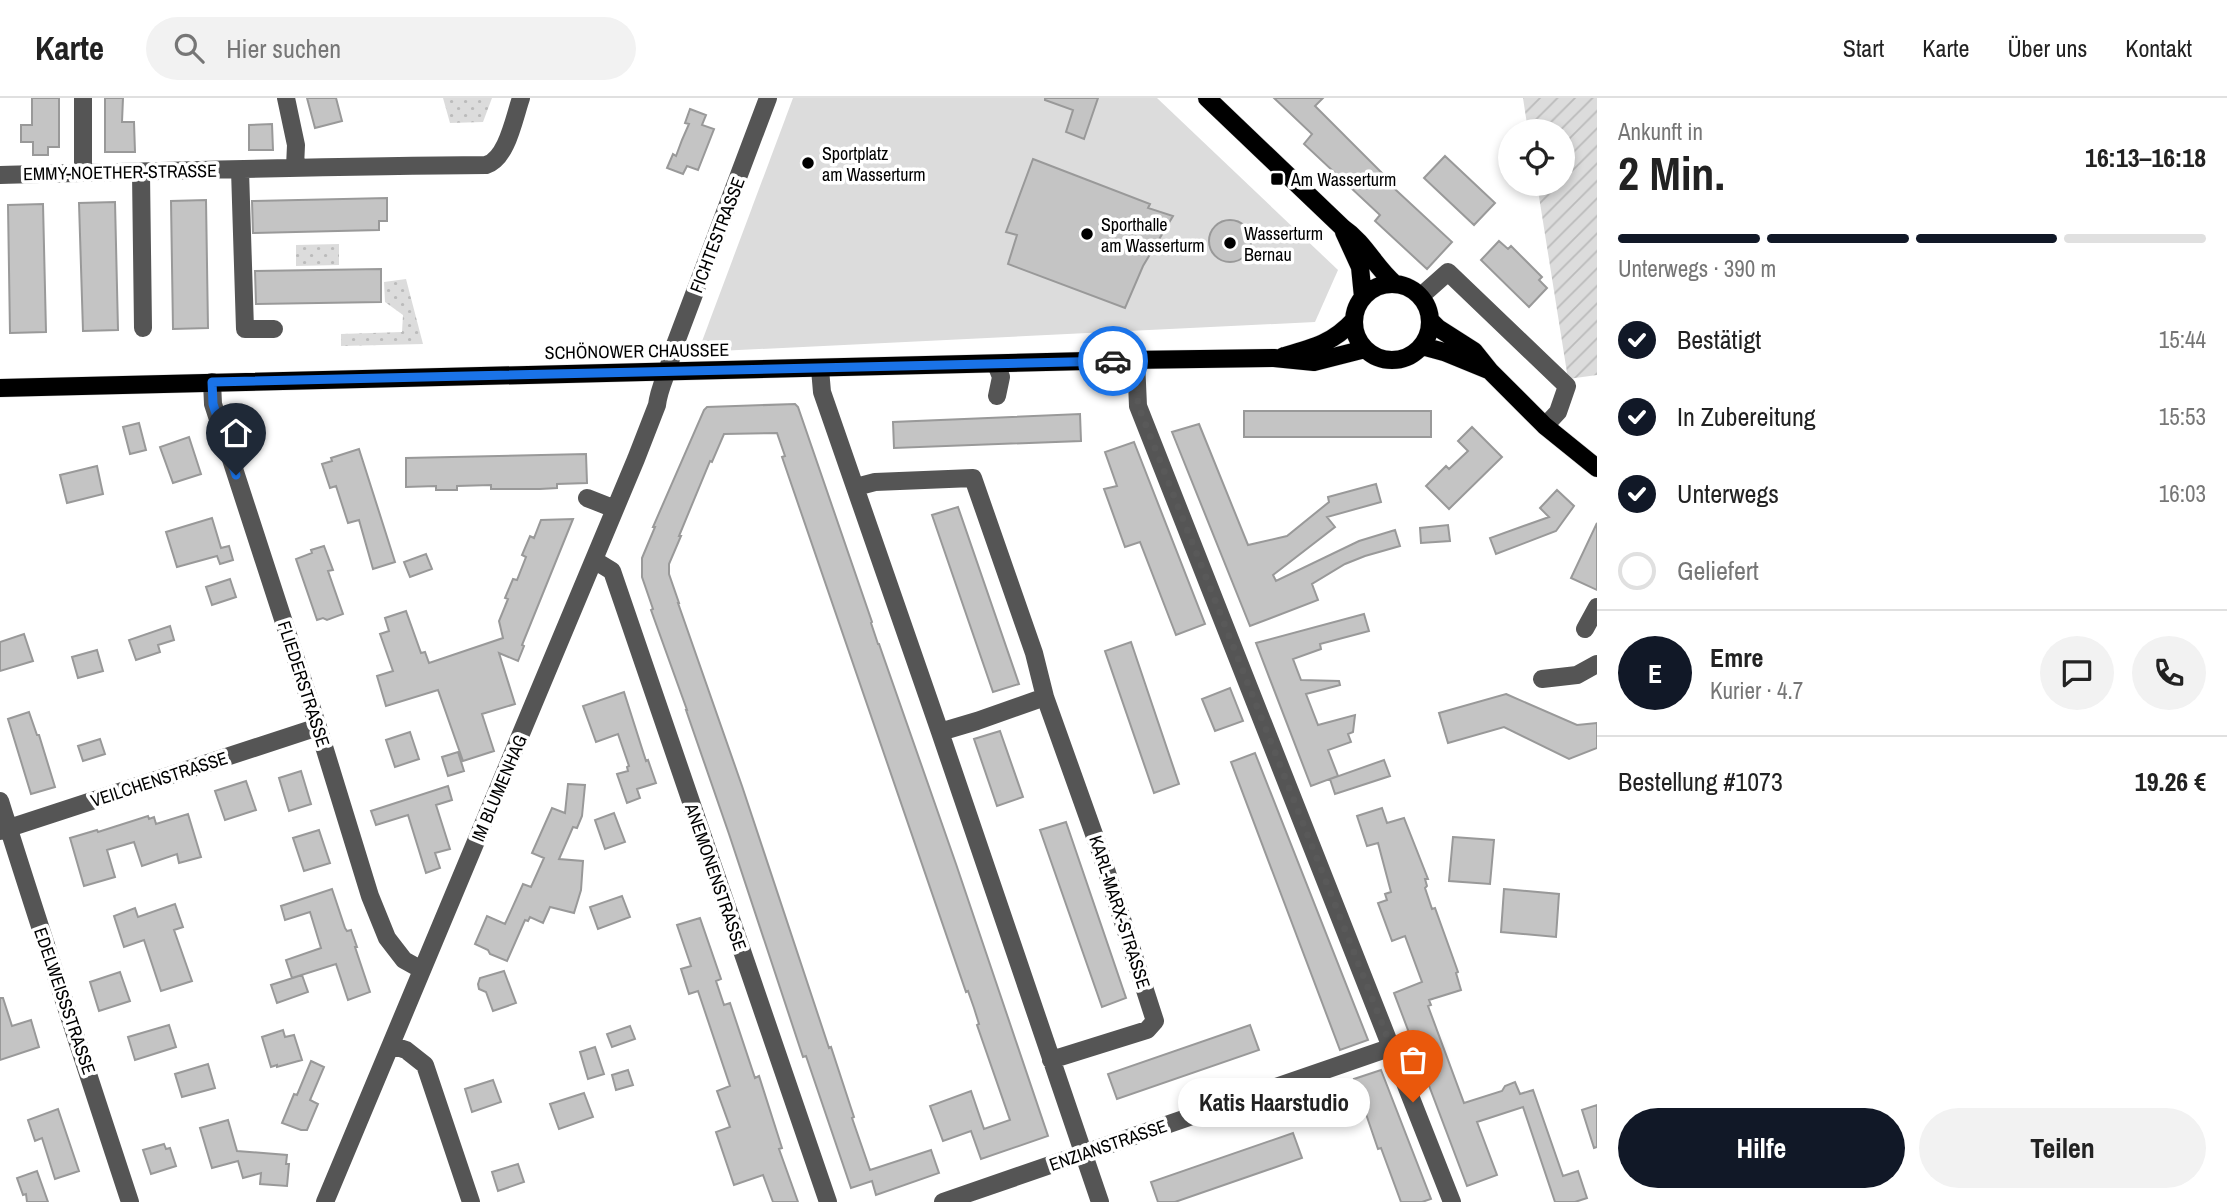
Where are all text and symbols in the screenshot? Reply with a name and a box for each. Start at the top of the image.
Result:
search box [146,17,636,80]
text: Karte [35,26,104,70]
icon: search [170,29,208,67]
text: Hier suchen [226,31,341,66]
text: Start [1843,32,1884,64]
text: Karte [1922,32,1969,64]
text: Über uns [2007,32,2087,64]
text: Kontakt [2125,32,2192,64]
text: Ankunft in [1618,116,1703,147]
map controls [1498,119,1575,196]
button: locate [1498,119,1575,196]
text: 16:13–16:18 [2085,140,2206,175]
place label: Sportplatz am Wasserturm [822,141,926,187]
text: 2 Min. [1618,142,1725,204]
marker: Sportplatz am Wasserturm [800,155,816,171]
street label: EMMY-NOETHER-STRASSE [23,158,217,186]
place label: Am Wasserturm [1290,167,1396,192]
marker: Am Wasserturm [1269,171,1285,187]
street label: FICHTESTRASSE [683,173,751,297]
place label: Sporthalle am Wasserturm [1101,212,1205,258]
place label: Wasserturm Bernau [1244,221,1323,267]
marker: Sporthalle am Wasserturm [1079,226,1095,242]
marker: Wasserturm Bernau [1222,235,1238,251]
text: Unterwegs · 390 m [1618,253,1776,284]
icon: check [1618,321,1656,359]
text: Bestätigt [1677,322,1761,357]
text: 15:44 [2159,324,2206,355]
courier [1078,326,1148,396]
street label: SCHÖNOWER CHAUSSEE [545,337,729,365]
icon: car [1094,342,1132,380]
icon: check [1618,398,1656,436]
text: In Zubereitung [1677,399,1816,434]
text: 15:53 [2159,401,2206,432]
pin [206,403,266,475]
icon: home [217,414,255,452]
icon: check [1618,475,1656,513]
text: Unterwegs [1677,476,1779,511]
text: 16:03 [2159,478,2206,509]
text: Geliefert [1677,553,1759,588]
street label: FLIEDERSTRASSE [272,618,336,750]
button: chat [2040,636,2114,710]
button: phone [2132,636,2206,710]
text: Emre [1710,640,1763,675]
text: E [1648,656,1662,691]
text: Kurier · 4.7 [1710,675,1803,706]
street label: IM BLUMENHAG [465,731,533,845]
street label: VEILCHENSTRASSE [87,745,231,813]
text: Bestellung #1073 [1618,764,1783,799]
text: 19.26 € [2135,764,2206,799]
street label: ANEMONENSTRASSE [679,799,753,954]
street label: KARL-MARX-STRASSE [1083,832,1157,992]
street label: EDELWEISSSTRASSE [28,924,102,1078]
pin [1383,1030,1443,1102]
icon: bag [1394,1041,1432,1079]
callout: Katis Haarstudio [1178,1077,1371,1126]
text: Katis Haarstudio [1199,1087,1349,1118]
button: Hilfe [1618,1108,1905,1188]
button: Teilen [1919,1108,2206,1188]
street label: ENZIANSTRASSE [1046,1113,1170,1177]

